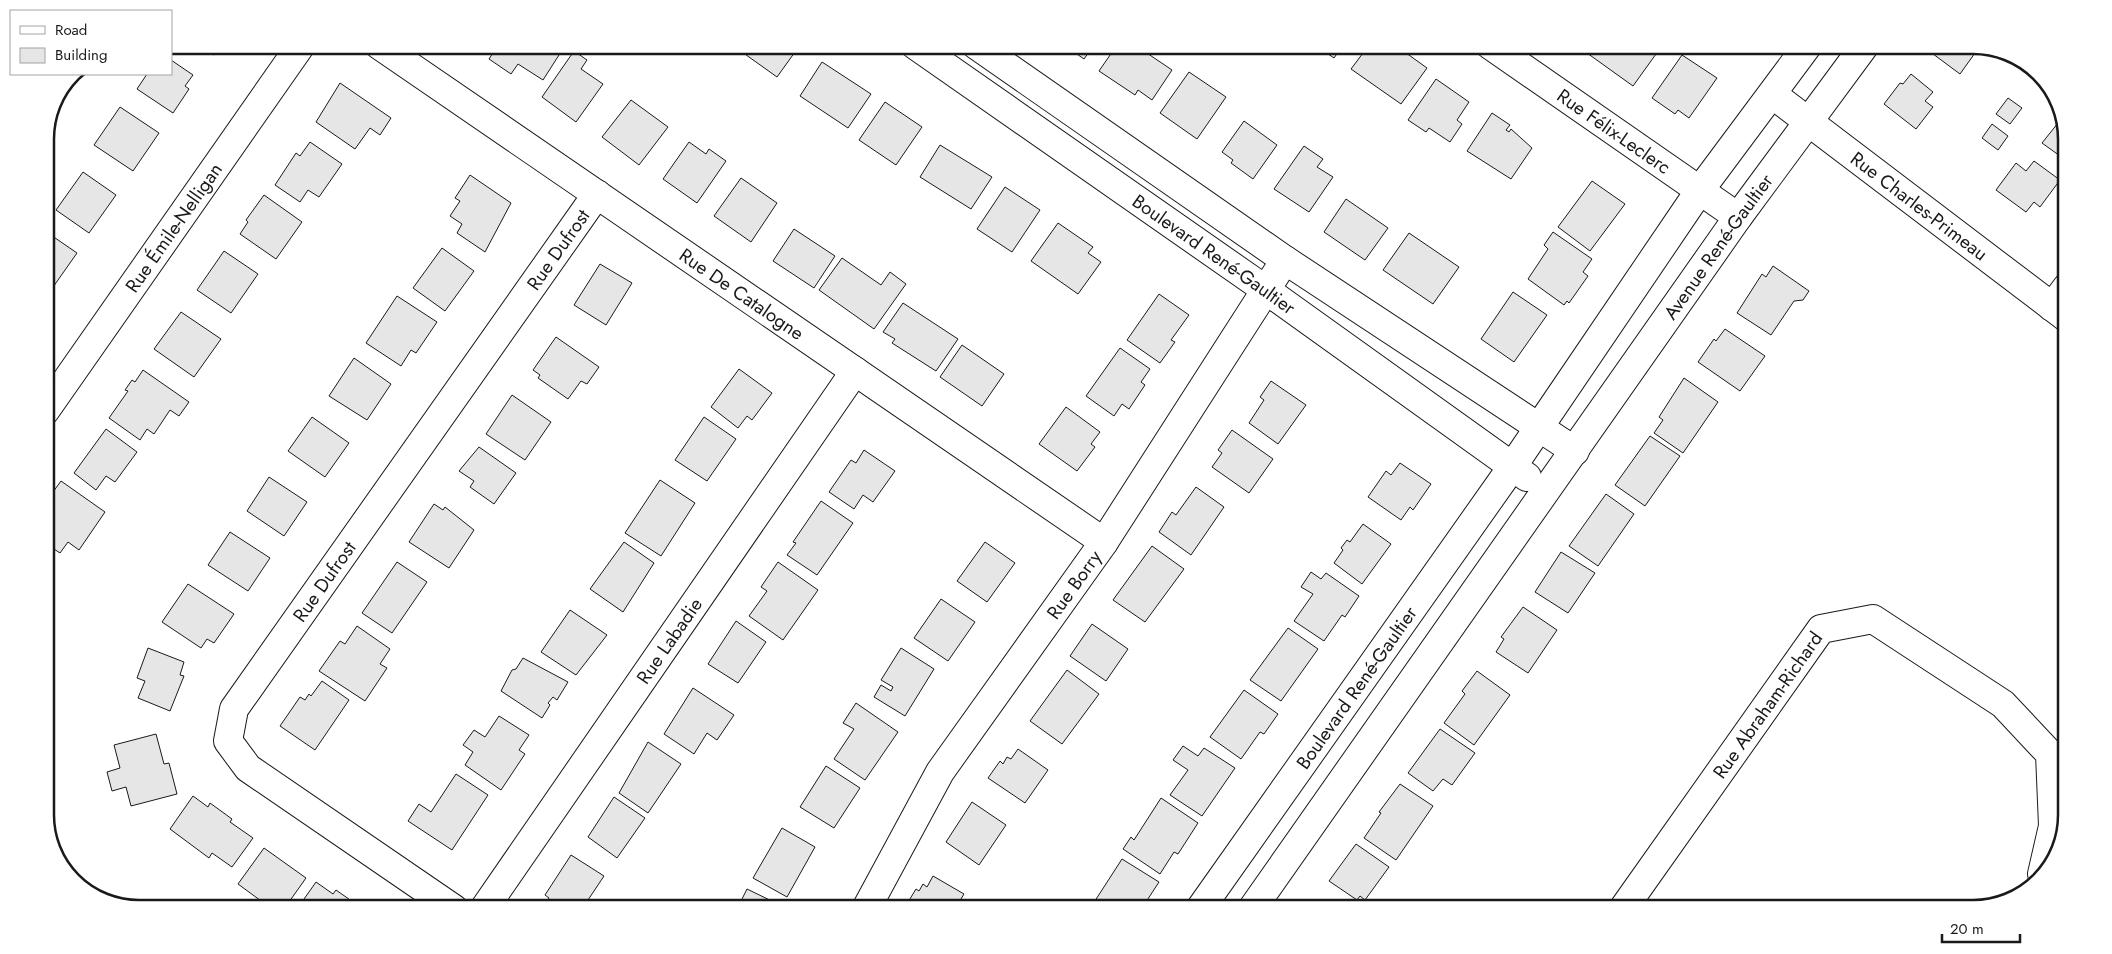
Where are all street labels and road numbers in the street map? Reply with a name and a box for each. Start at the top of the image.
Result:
street label: Rue Félix-Leclerc [1552,82,1676,180]
street label: Rue Charles-Primeau [1845,145,1994,267]
street label: Rue Émile-Nelligan [119,157,228,298]
street label: Avenue René-Gaultier [1657,168,1779,325]
street label: Boulevard René-Gaultier [1127,187,1302,321]
street label: Rue Dufrost [520,203,596,295]
street label: Rue De Catalogne [674,241,810,346]
street label: Rue Dufrost [286,535,362,627]
street label: Rue Borry [1040,544,1108,625]
street label: Rue Labadie [630,592,709,689]
street label: Boulevard René-Gaultier [1289,600,1423,775]
street label: Rue Abraham-Richard [1706,626,1829,784]

